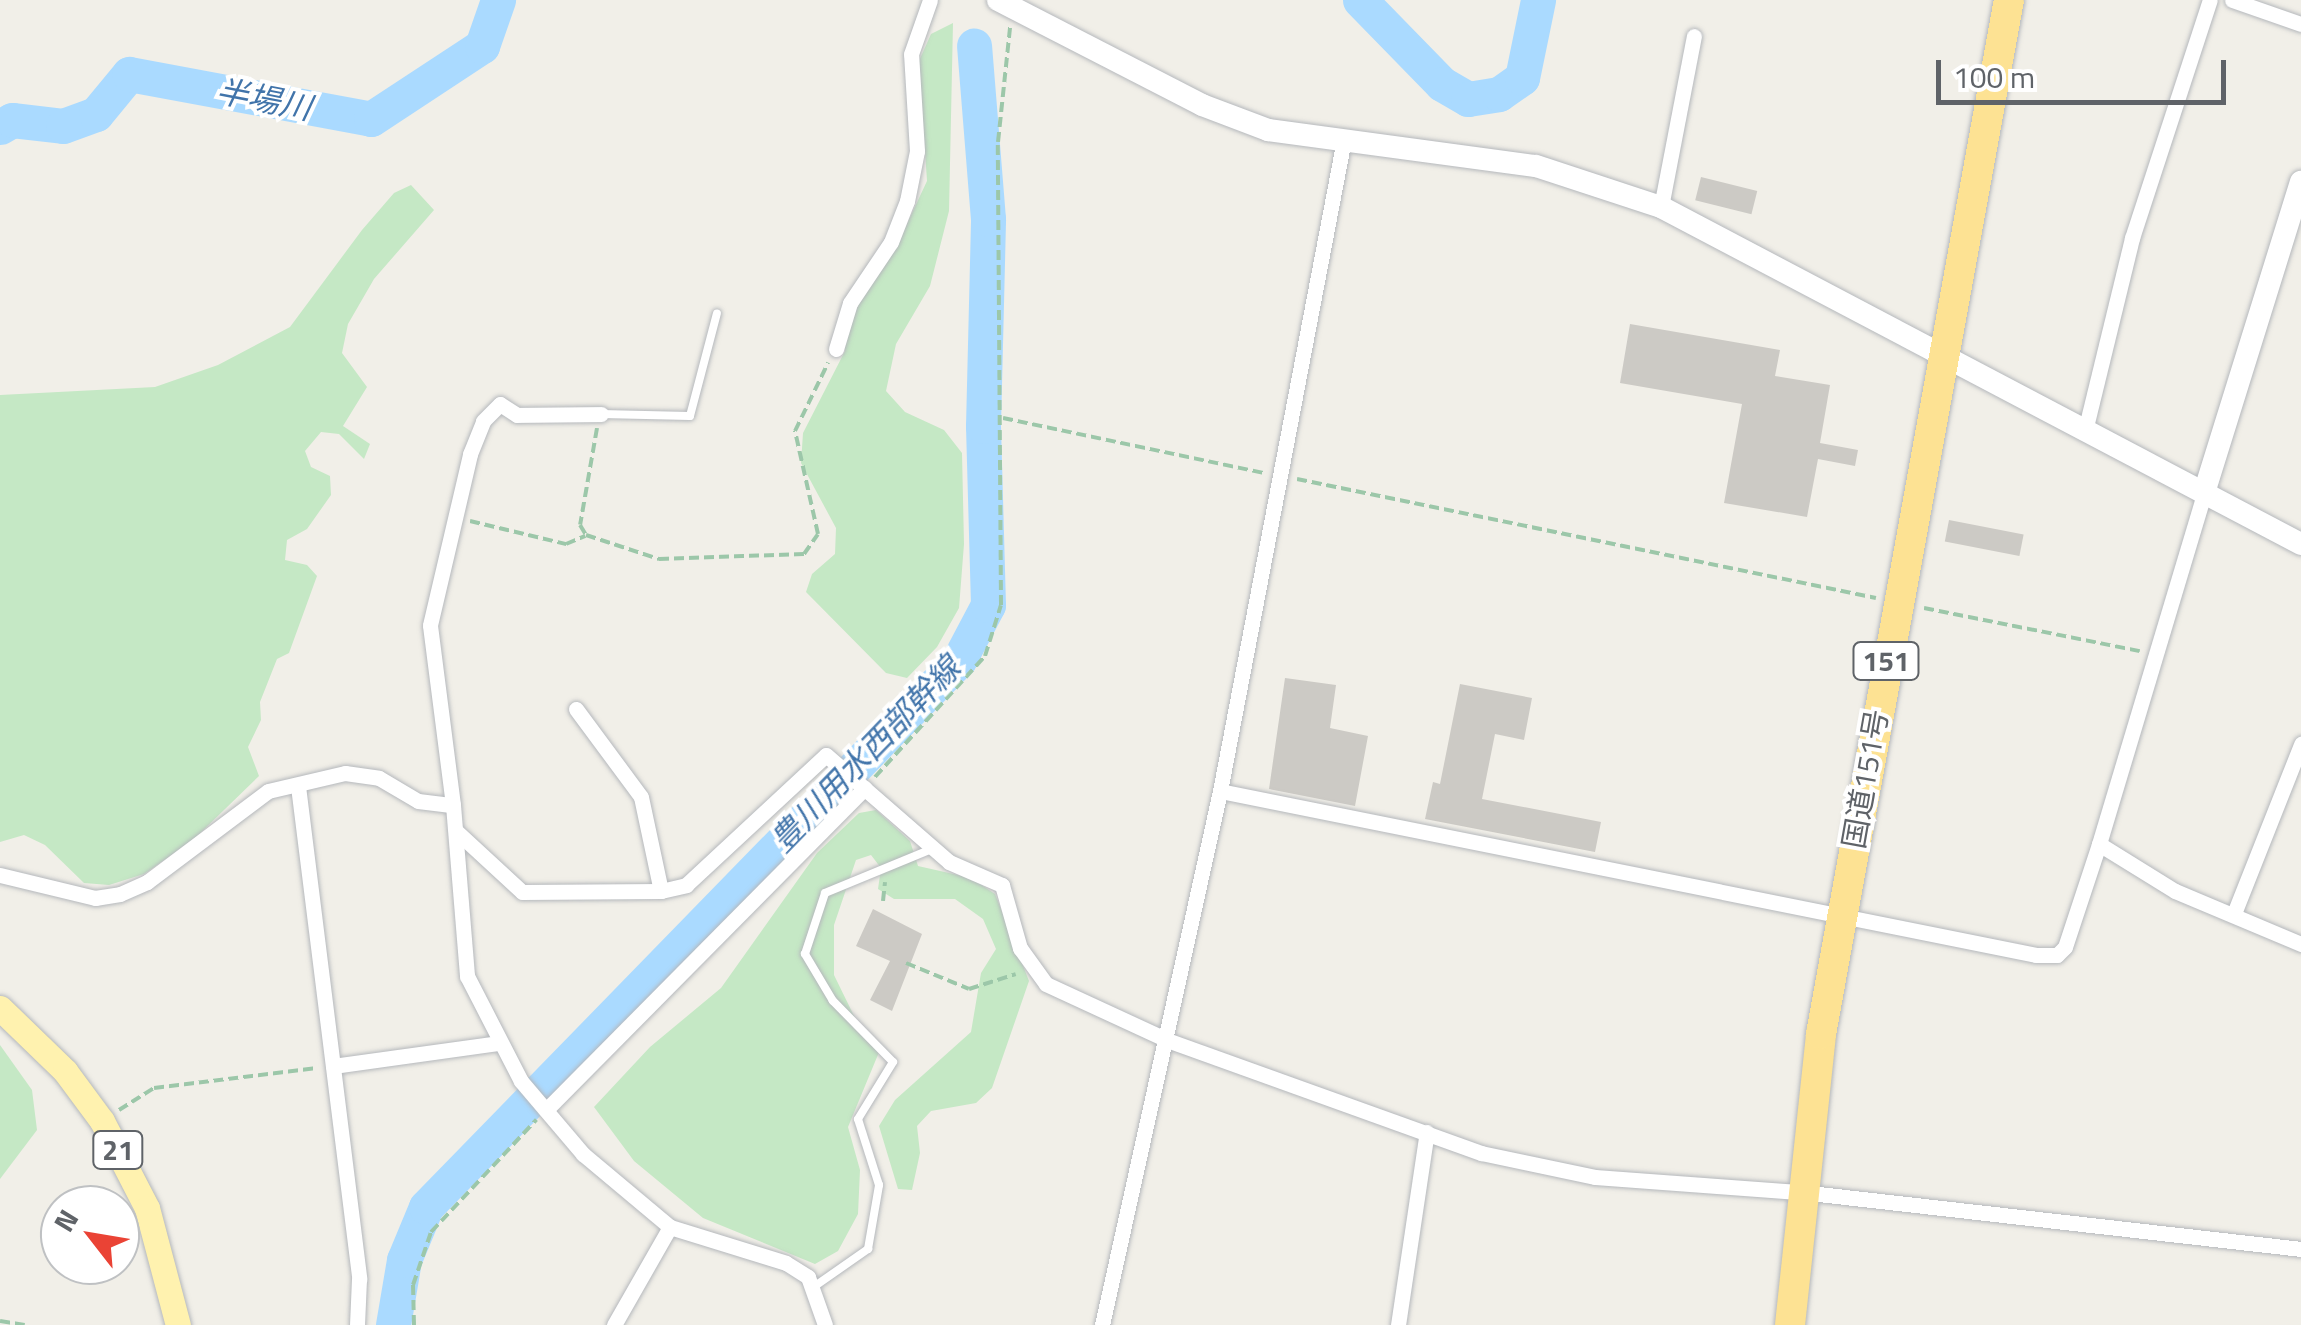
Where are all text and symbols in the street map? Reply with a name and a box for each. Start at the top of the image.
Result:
scale bar [1941,40,2231,102]
text: 100 m [1953,54,2035,100]
water label: 半場川 [213,71,315,127]
road number: 151 [1851,638,1921,684]
water label: 豊川用水西部幹線 [762,649,968,859]
street label: 国道151号 [1835,707,1895,851]
road number: 21 [90,1127,146,1173]
north arrow [40,1185,140,1285]
text: N [42,1201,89,1240]

